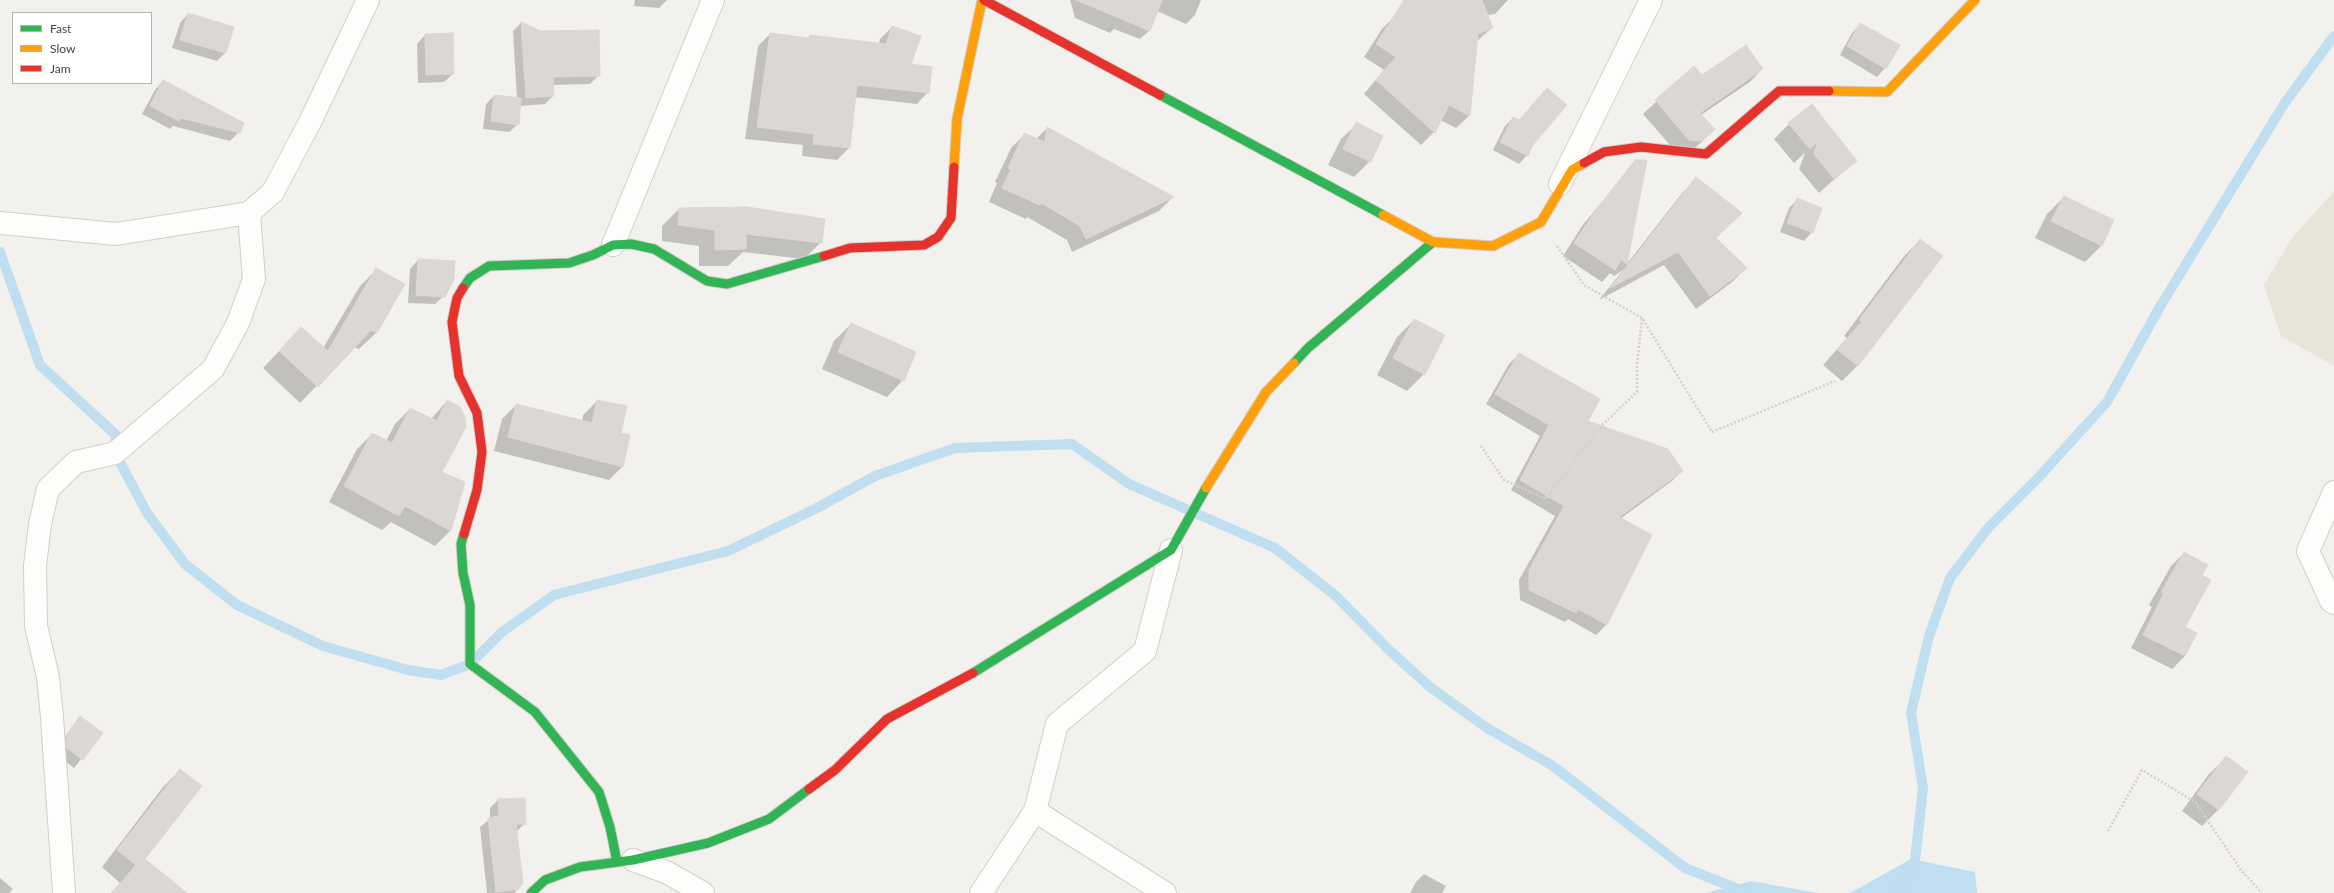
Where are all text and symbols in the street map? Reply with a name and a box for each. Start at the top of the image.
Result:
legend [12,12,152,84]
text: Fast [50,21,71,36]
text: Slow [50,41,75,56]
text: Jam [50,61,71,76]

